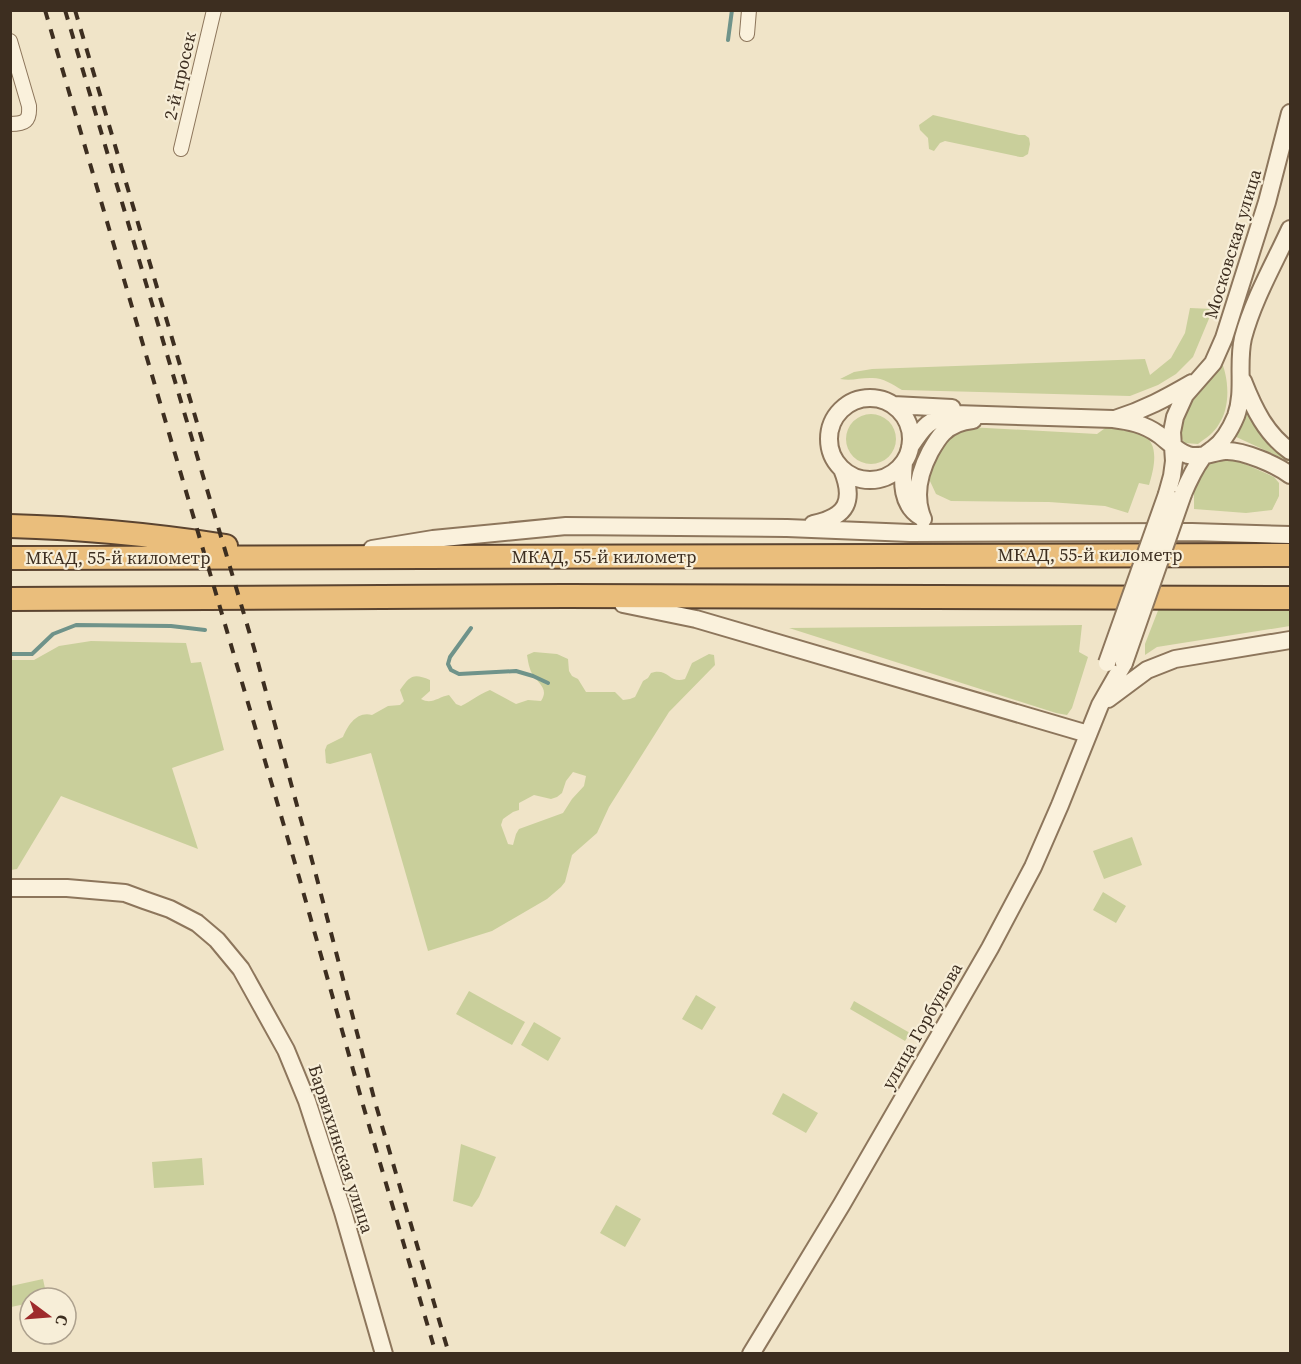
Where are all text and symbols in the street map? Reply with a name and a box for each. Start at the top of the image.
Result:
street label: 2-й просек [157,29,202,122]
street label: Московская улица [1198,165,1267,322]
street label: МКАД, 55-й километр [997,542,1183,567]
street label: МКАД, 55-й километр [511,544,697,569]
street label: МКАД, 55-й километр [25,545,211,570]
street label: улица Горбунова [875,957,968,1094]
street label: Барвихинская улица [302,1061,381,1237]
north arrow [18,1286,78,1346]
text: С [50,1312,74,1328]

